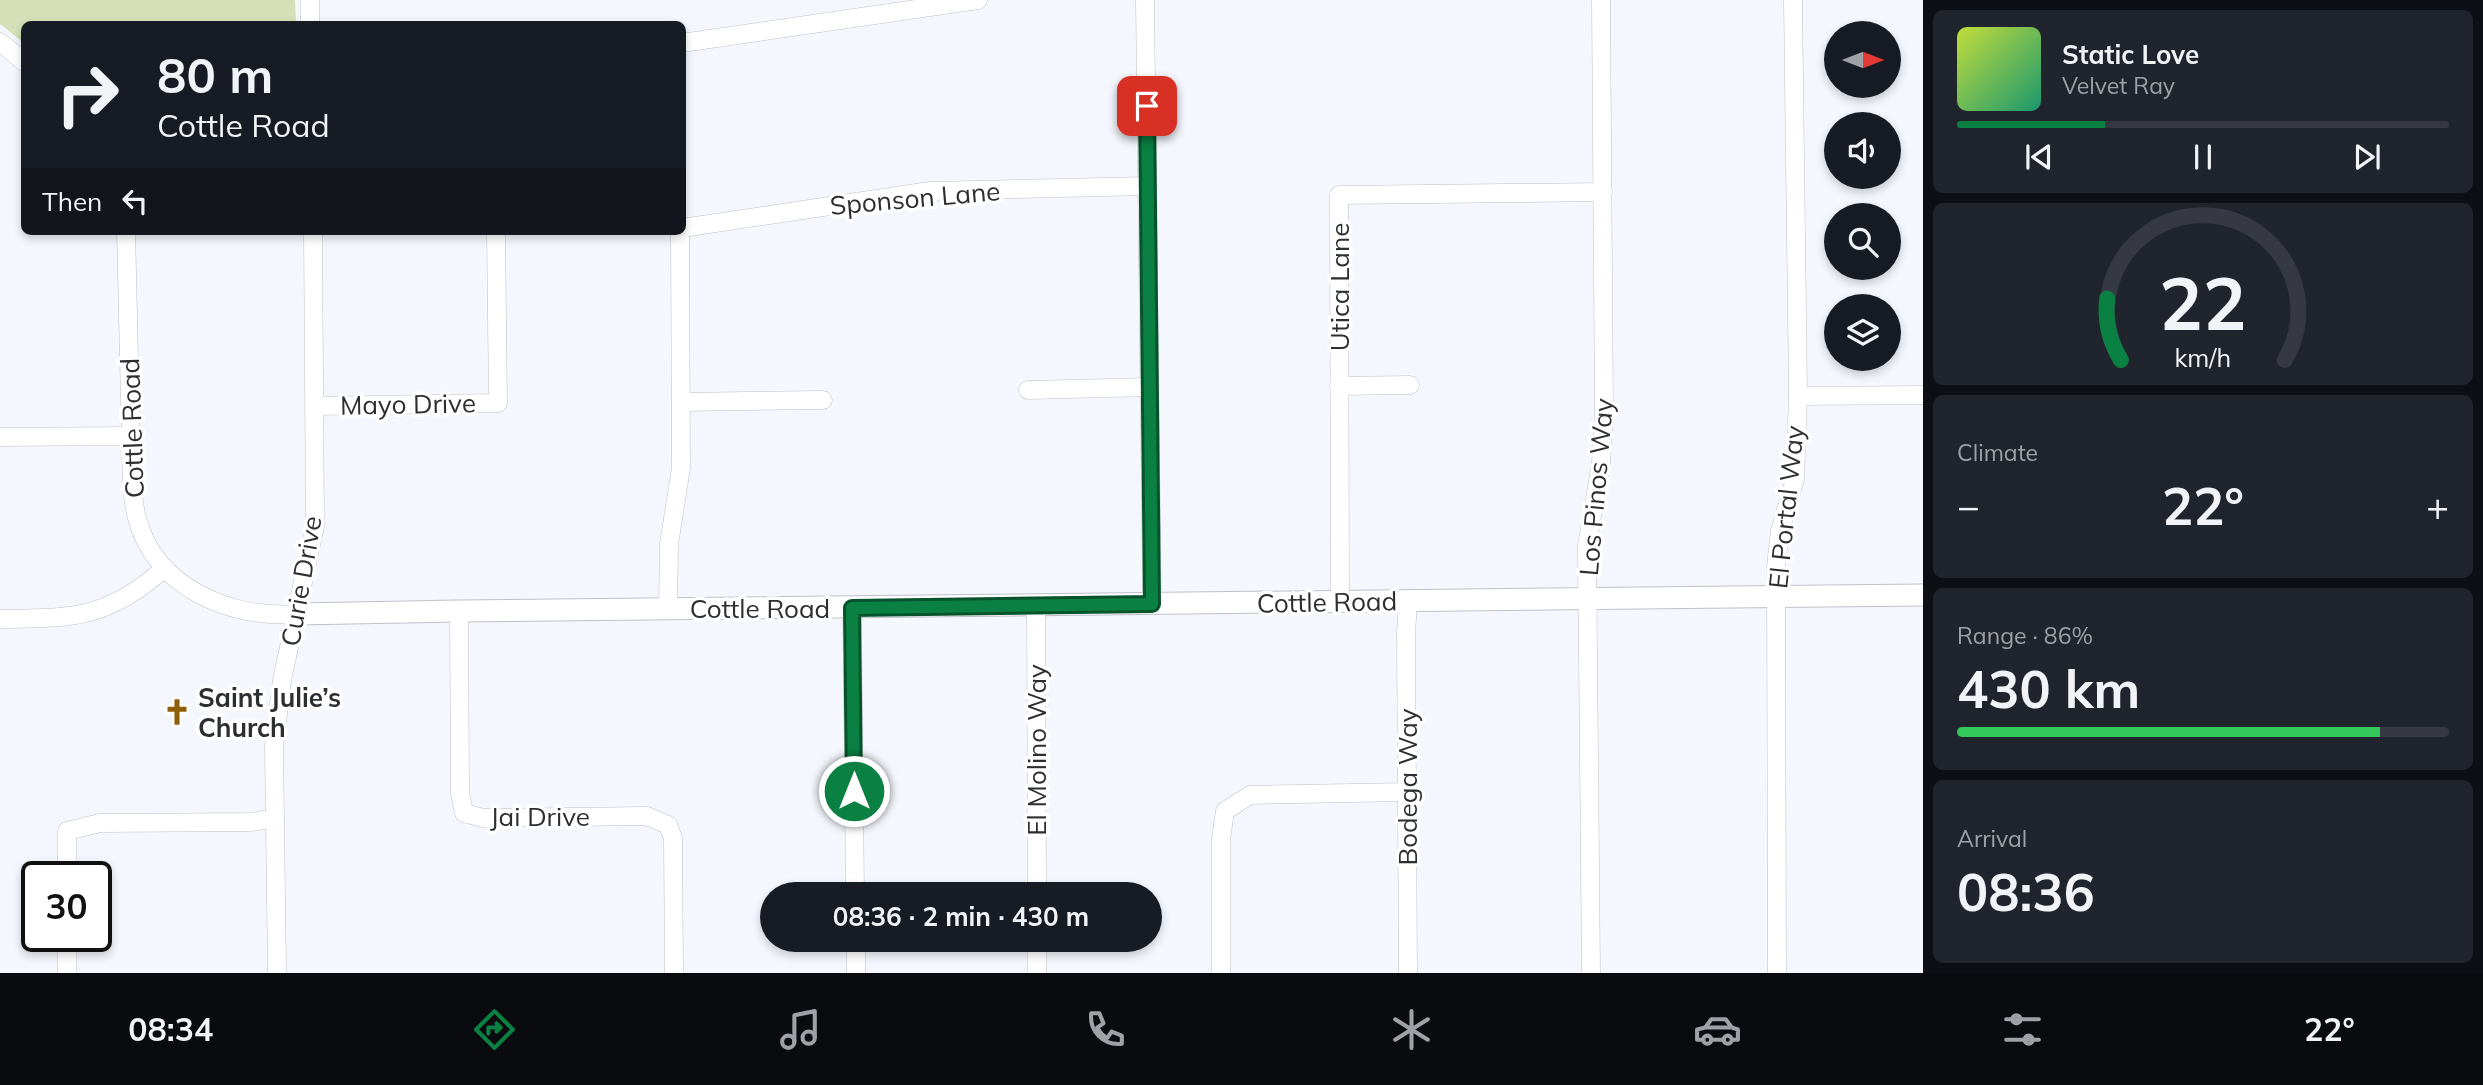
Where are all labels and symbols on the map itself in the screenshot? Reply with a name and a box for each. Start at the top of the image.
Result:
north arrow [1824,21,1900,98]
pin [1117,76,1177,136]
street label: Sponson Lane [828,174,1002,222]
street label: Utica Lane [1323,223,1356,351]
street label: Cottle Road [113,357,151,499]
street label: Mayo Drive [340,386,476,422]
street label: Los Pinos Way [1572,397,1620,577]
street label: El Portal Way [1761,424,1811,590]
street label: Curie Drive [273,513,329,649]
street label: Cottle Road [1257,584,1397,620]
street label: Cottle Road [690,592,830,625]
street label: El Molino Way [1020,664,1053,836]
place label: Saint Julie’s Church [198,681,341,744]
church icon: Saint Julie’s Church [162,697,192,727]
street label: Bodega Way [1391,708,1424,866]
position arrow [817,754,891,828]
street label: Jai Drive [490,800,590,833]
speed limit sign: 30 [21,861,112,952]

